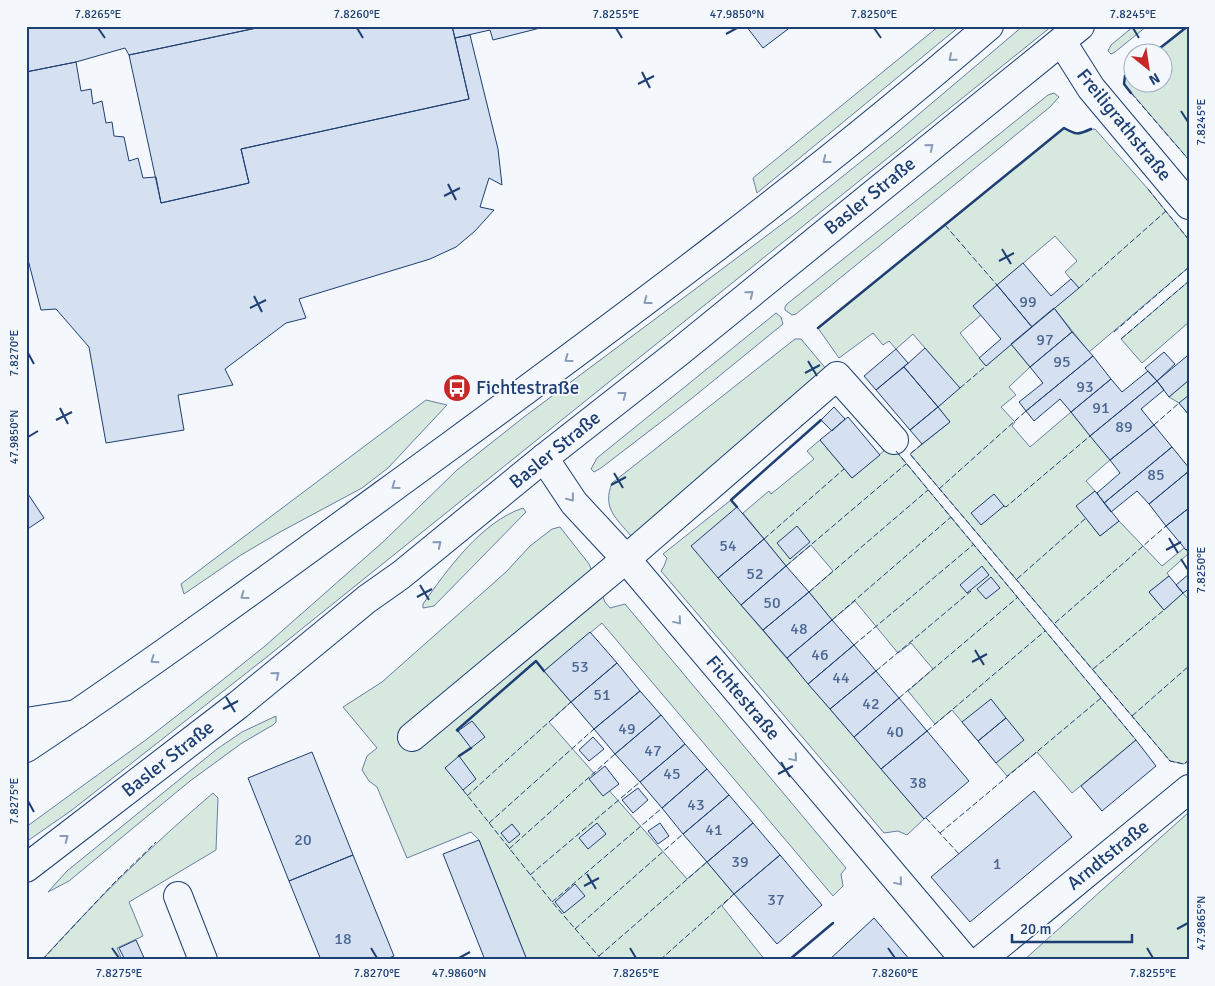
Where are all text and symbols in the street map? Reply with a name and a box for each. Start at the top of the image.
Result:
text: 7.8265°E [75,7,122,22]
text: 7.8260°E [334,7,381,22]
text: 7.8255°E [593,7,640,22]
text: 47.9850°N [710,7,764,22]
text: 7.8250°E [851,7,898,22]
text: 7.8245°E [1110,7,1157,22]
north arrow [1122,42,1172,92]
one-way arrow [949,52,958,61]
street label: Freiligrathstraße [1071,64,1177,186]
text: N [1146,69,1163,89]
text: 7.8245°E [1194,98,1209,145]
one-way arrow [924,144,933,152]
street label: Basler Straße [819,152,921,240]
one-way arrow [823,155,832,163]
one-way arrow [744,291,753,299]
house number: 99 [1019,292,1037,312]
one-way arrow [644,295,653,303]
text: 7.8270°E [7,329,22,376]
house number: 97 [1036,330,1054,350]
house number: 95 [1053,352,1071,372]
one-way arrow [564,353,574,362]
bus stop icon: Fichtestraße [442,373,472,403]
place label: Fichtestraße [476,376,579,400]
house number: 93 [1076,377,1094,397]
one-way arrow [617,393,626,401]
house number: 91 [1092,398,1110,418]
street label: Basler Straße [504,406,606,494]
text: 47.9850°N [7,410,22,464]
house number: 89 [1115,417,1133,437]
house number: 85 [1147,465,1165,485]
one-way arrow [391,480,401,489]
one-way arrow [566,492,574,501]
house number: 54 [719,536,737,556]
one-way arrow [433,541,442,550]
text: 7.8250°E [1194,546,1209,593]
house number: 52 [746,564,764,584]
one-way arrow [240,590,249,599]
house number: 50 [763,593,781,613]
one-way arrow [672,615,681,624]
house number: 48 [790,619,808,639]
house number: 46 [811,645,829,665]
street label: Fichtestraße [701,651,785,745]
one-way arrow [150,654,160,663]
house number: 53 [571,657,589,677]
house number: 44 [832,668,850,688]
one-way arrow [270,671,279,680]
house number: 51 [593,685,611,705]
house number: 42 [862,694,880,714]
street label: Basler Straße [117,715,219,803]
house number: 49 [618,719,636,739]
house number: 40 [886,722,904,742]
house number: 47 [644,741,662,761]
one-way arrow [789,752,797,761]
house number: 45 [663,764,681,784]
house number: 38 [909,773,927,793]
text: 7.8275°E [7,777,22,824]
house number: 43 [687,795,705,815]
street label: Arndtstraße [1062,815,1154,895]
house number: 41 [705,820,723,840]
house number: 20 [294,830,312,850]
one-way arrow [59,836,68,844]
house number: 39 [731,852,749,872]
house number: 1 [993,854,1001,874]
one-way arrow [893,877,902,886]
house number: 37 [767,890,785,910]
text: 47.9865°N [1194,896,1209,950]
scale bar [1012,911,1132,943]
text: 20 m [1020,920,1051,938]
house number: 18 [334,929,352,949]
text: 7.8275°E [96,966,143,981]
text: 7.8270°E [354,966,401,981]
text: 47.9860°N [432,966,486,981]
text: 7.8265°E [613,966,660,981]
text: 7.8260°E [872,966,919,981]
text: 7.8255°E [1130,966,1177,981]

